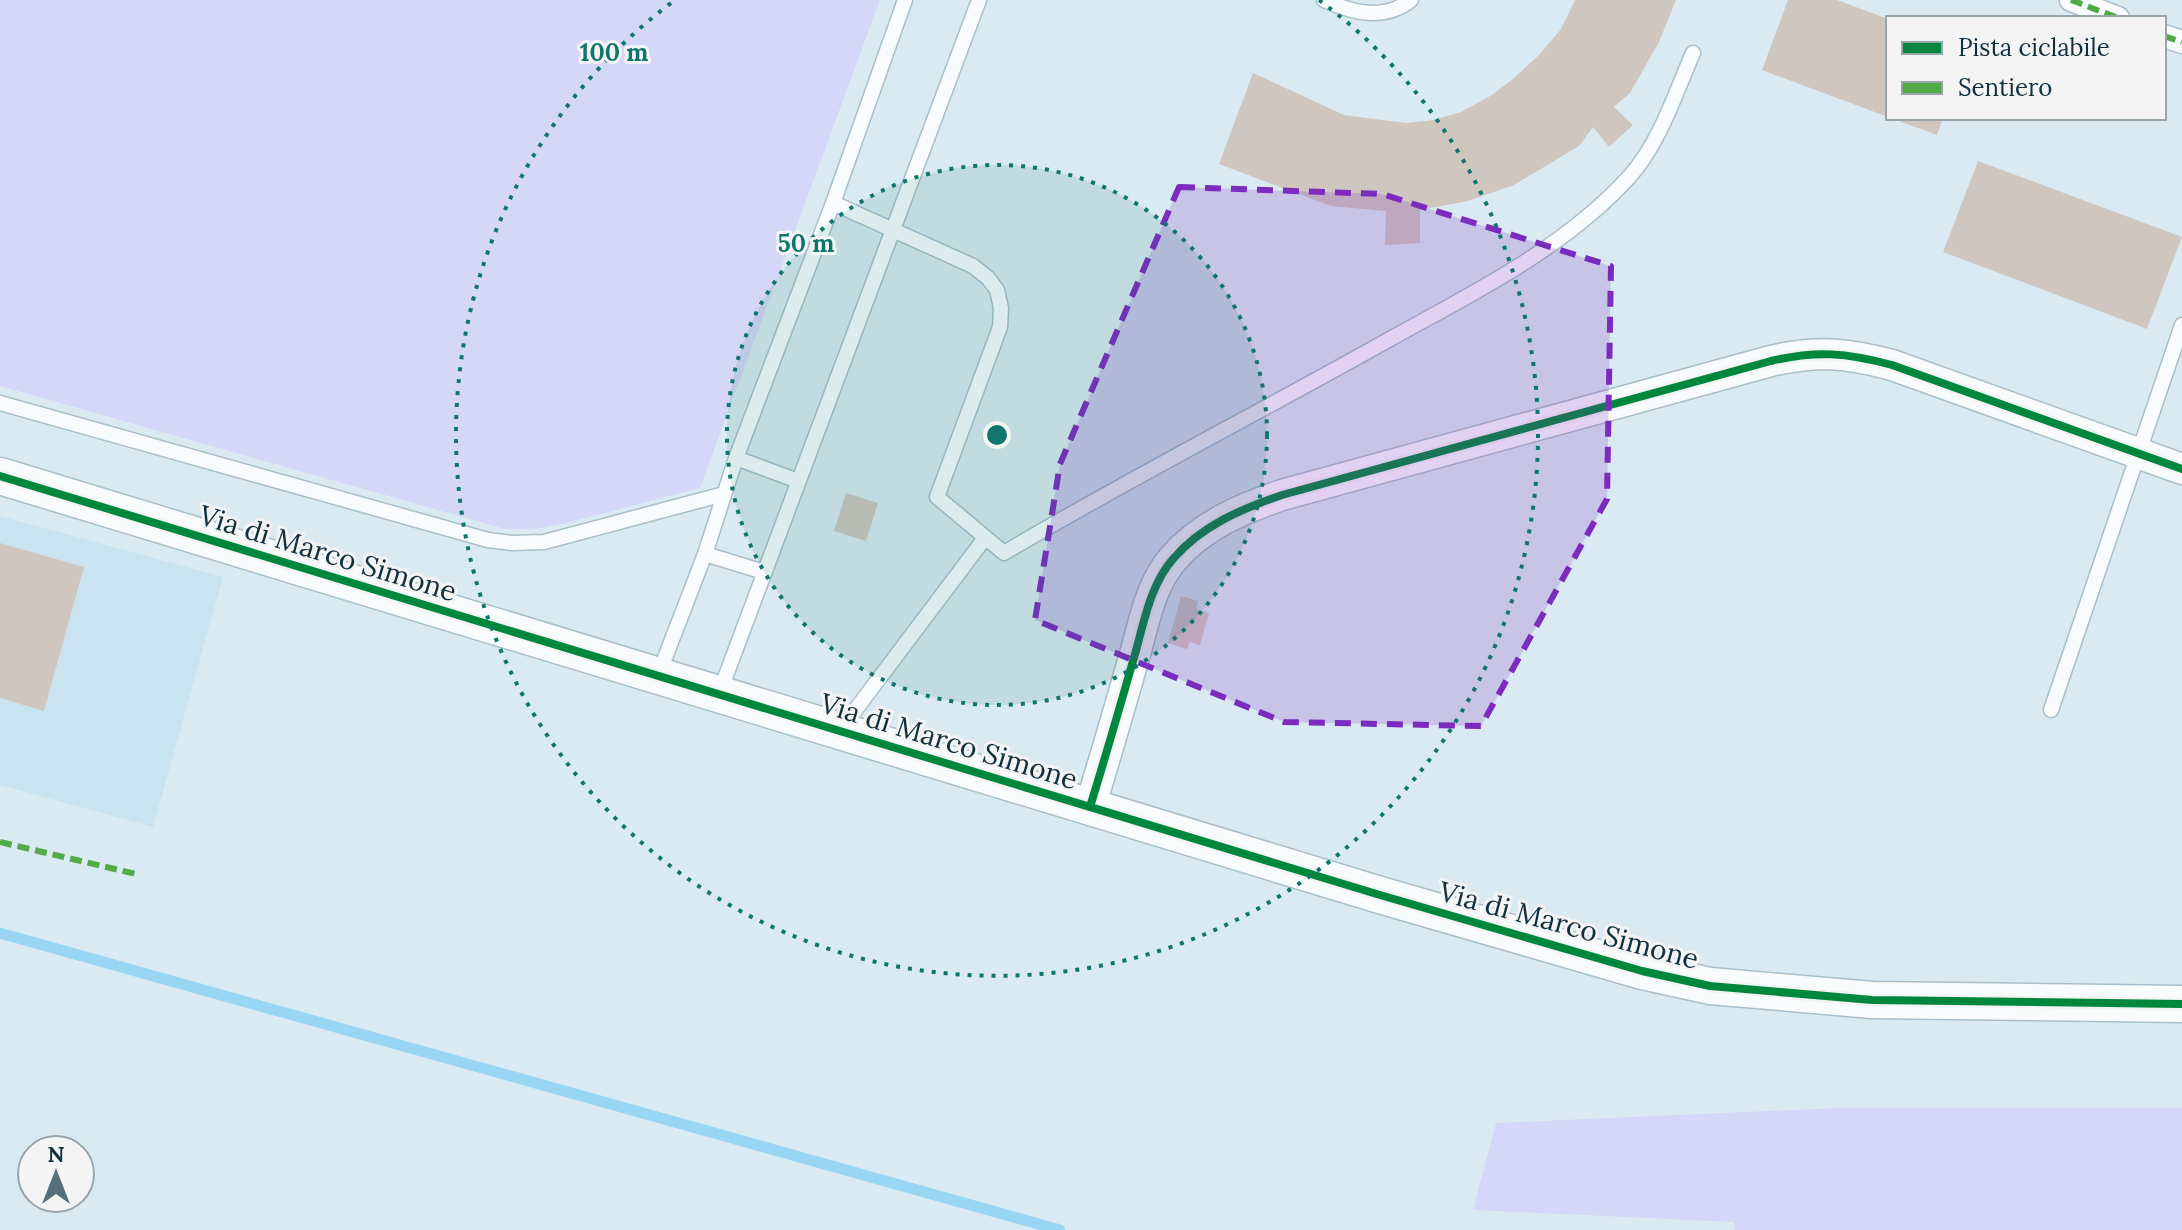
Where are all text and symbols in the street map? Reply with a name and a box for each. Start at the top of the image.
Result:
legend [1886,16,2166,120]
text: Pista ciclabile [1958,32,2110,63]
text: 100 m [580,37,648,68]
text: Sentiero [1958,72,2052,103]
text: 50 m [778,228,834,259]
centre of rings [983,421,1011,449]
street label: Via di Marco Simone [194,496,461,609]
street label: Via di Marco Simone [815,684,1082,797]
street label: Via di Marco Simone [1434,873,1703,977]
north arrow [16,1134,96,1214]
text: N [47,1140,65,1168]

